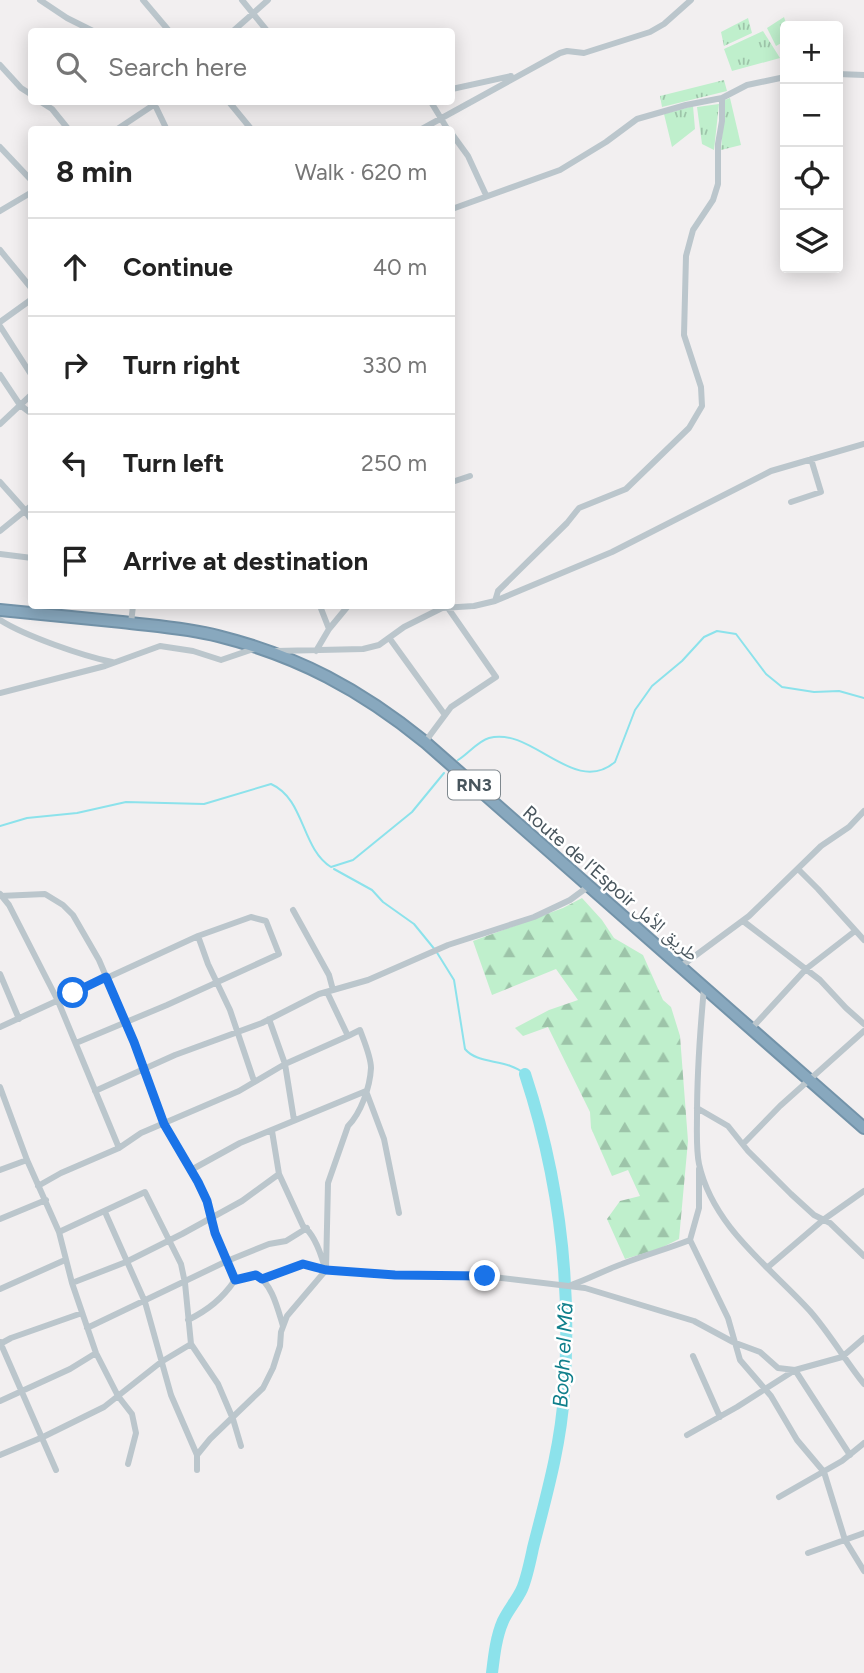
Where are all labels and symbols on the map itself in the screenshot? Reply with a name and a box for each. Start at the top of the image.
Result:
road number: RN3 [448,770,500,800]
street label: Route de l’Espoir طريق الأمل [518,801,703,966]
route start [57,977,88,1008]
route end [469,1260,500,1291]
water label: Bogh el Mâ [547,1302,578,1408]

